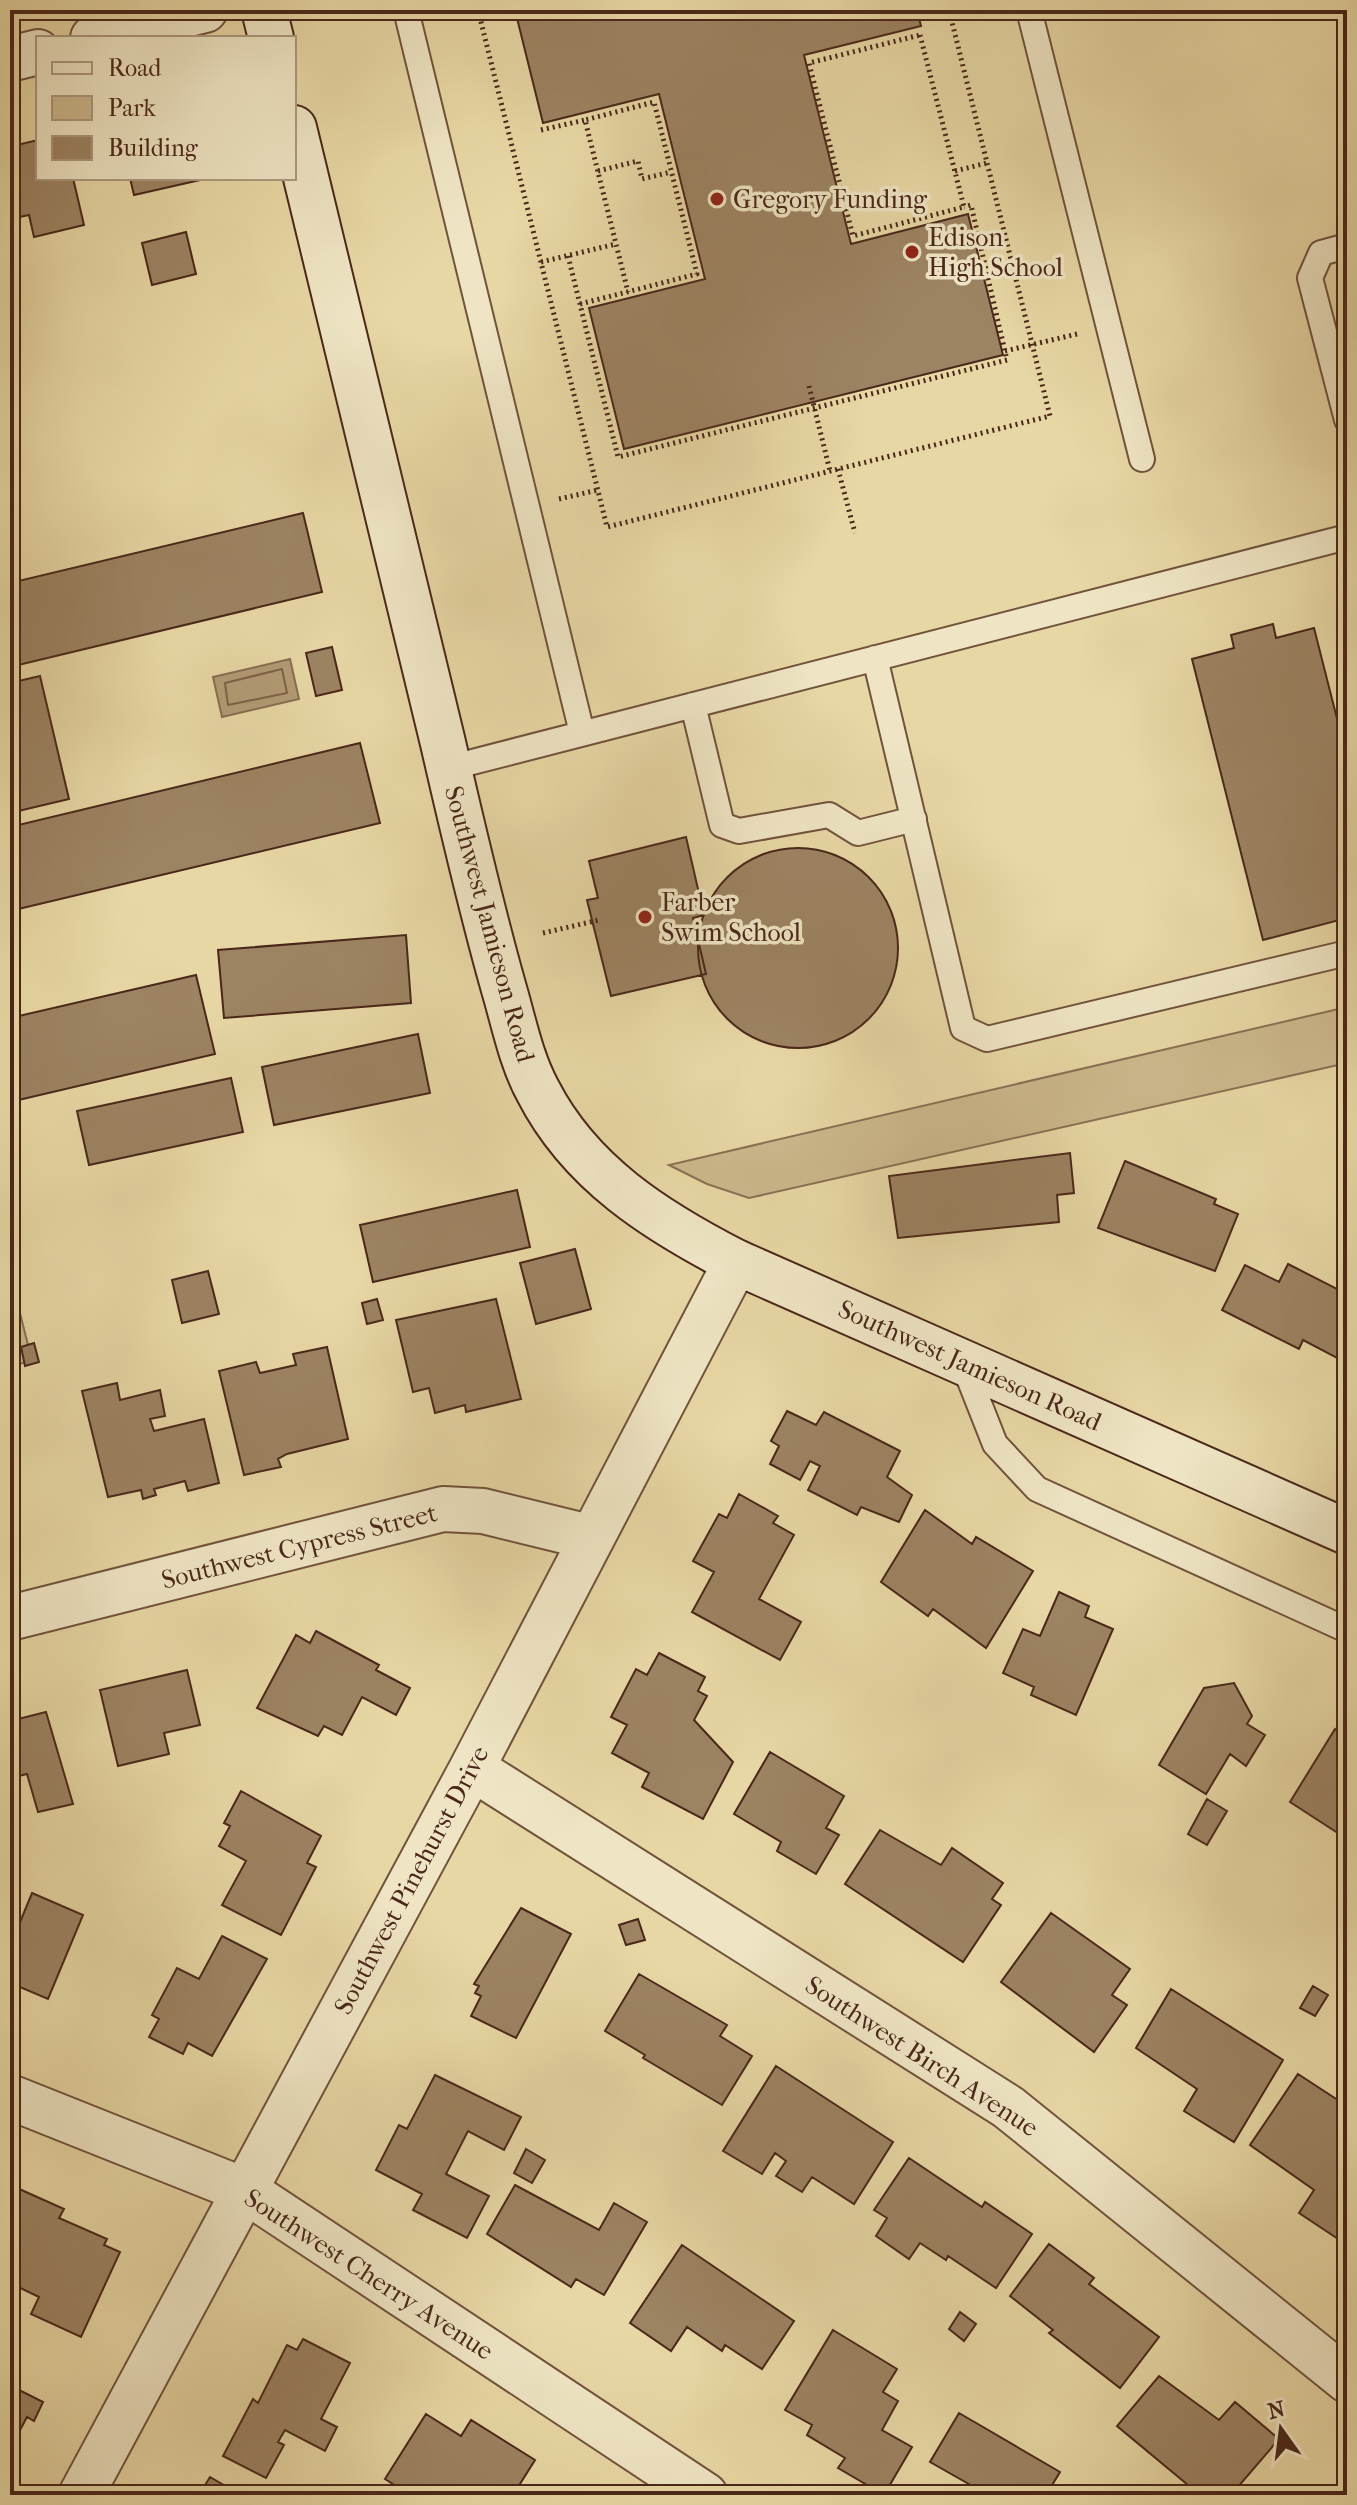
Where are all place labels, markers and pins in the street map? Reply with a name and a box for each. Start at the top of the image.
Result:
place label: Gregory Funding [733,184,928,215]
marker: Gregory Funding [708,190,726,208]
place label: Edison High School [928,222,1063,283]
marker: Edison High School [903,243,921,261]
place label: Farber Swim School [661,887,801,948]
marker: Farber Swim School [636,908,654,926]

